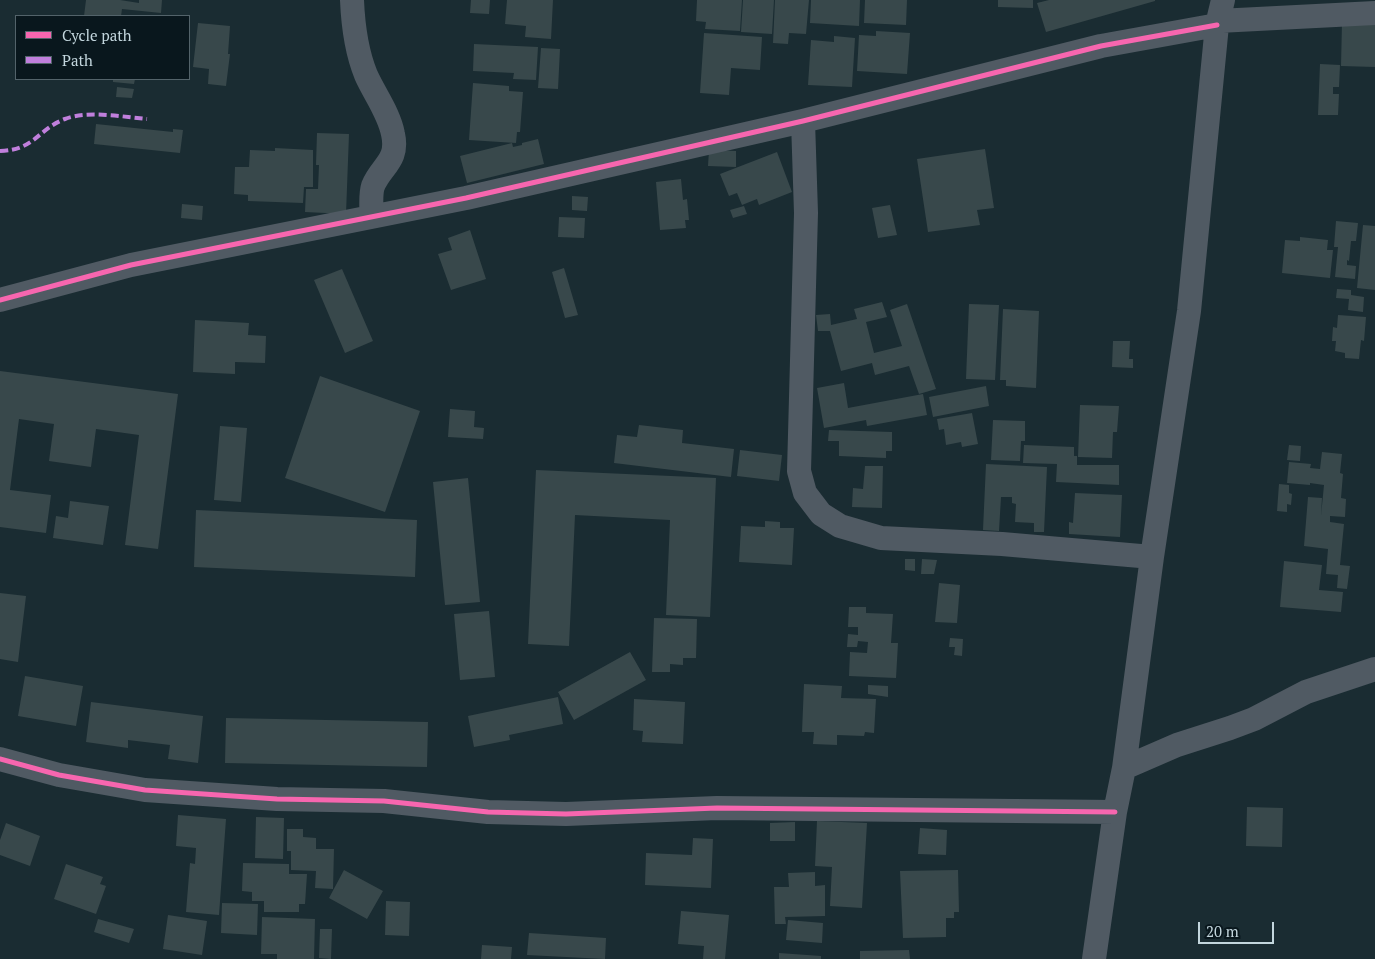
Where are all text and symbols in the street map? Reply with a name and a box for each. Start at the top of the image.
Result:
legend [15,15,190,80]
text: Cycle path [62,25,132,45]
text: Path [62,50,93,70]
scale bar [1200,912,1276,944]
text: 20 m [1206,921,1239,941]

